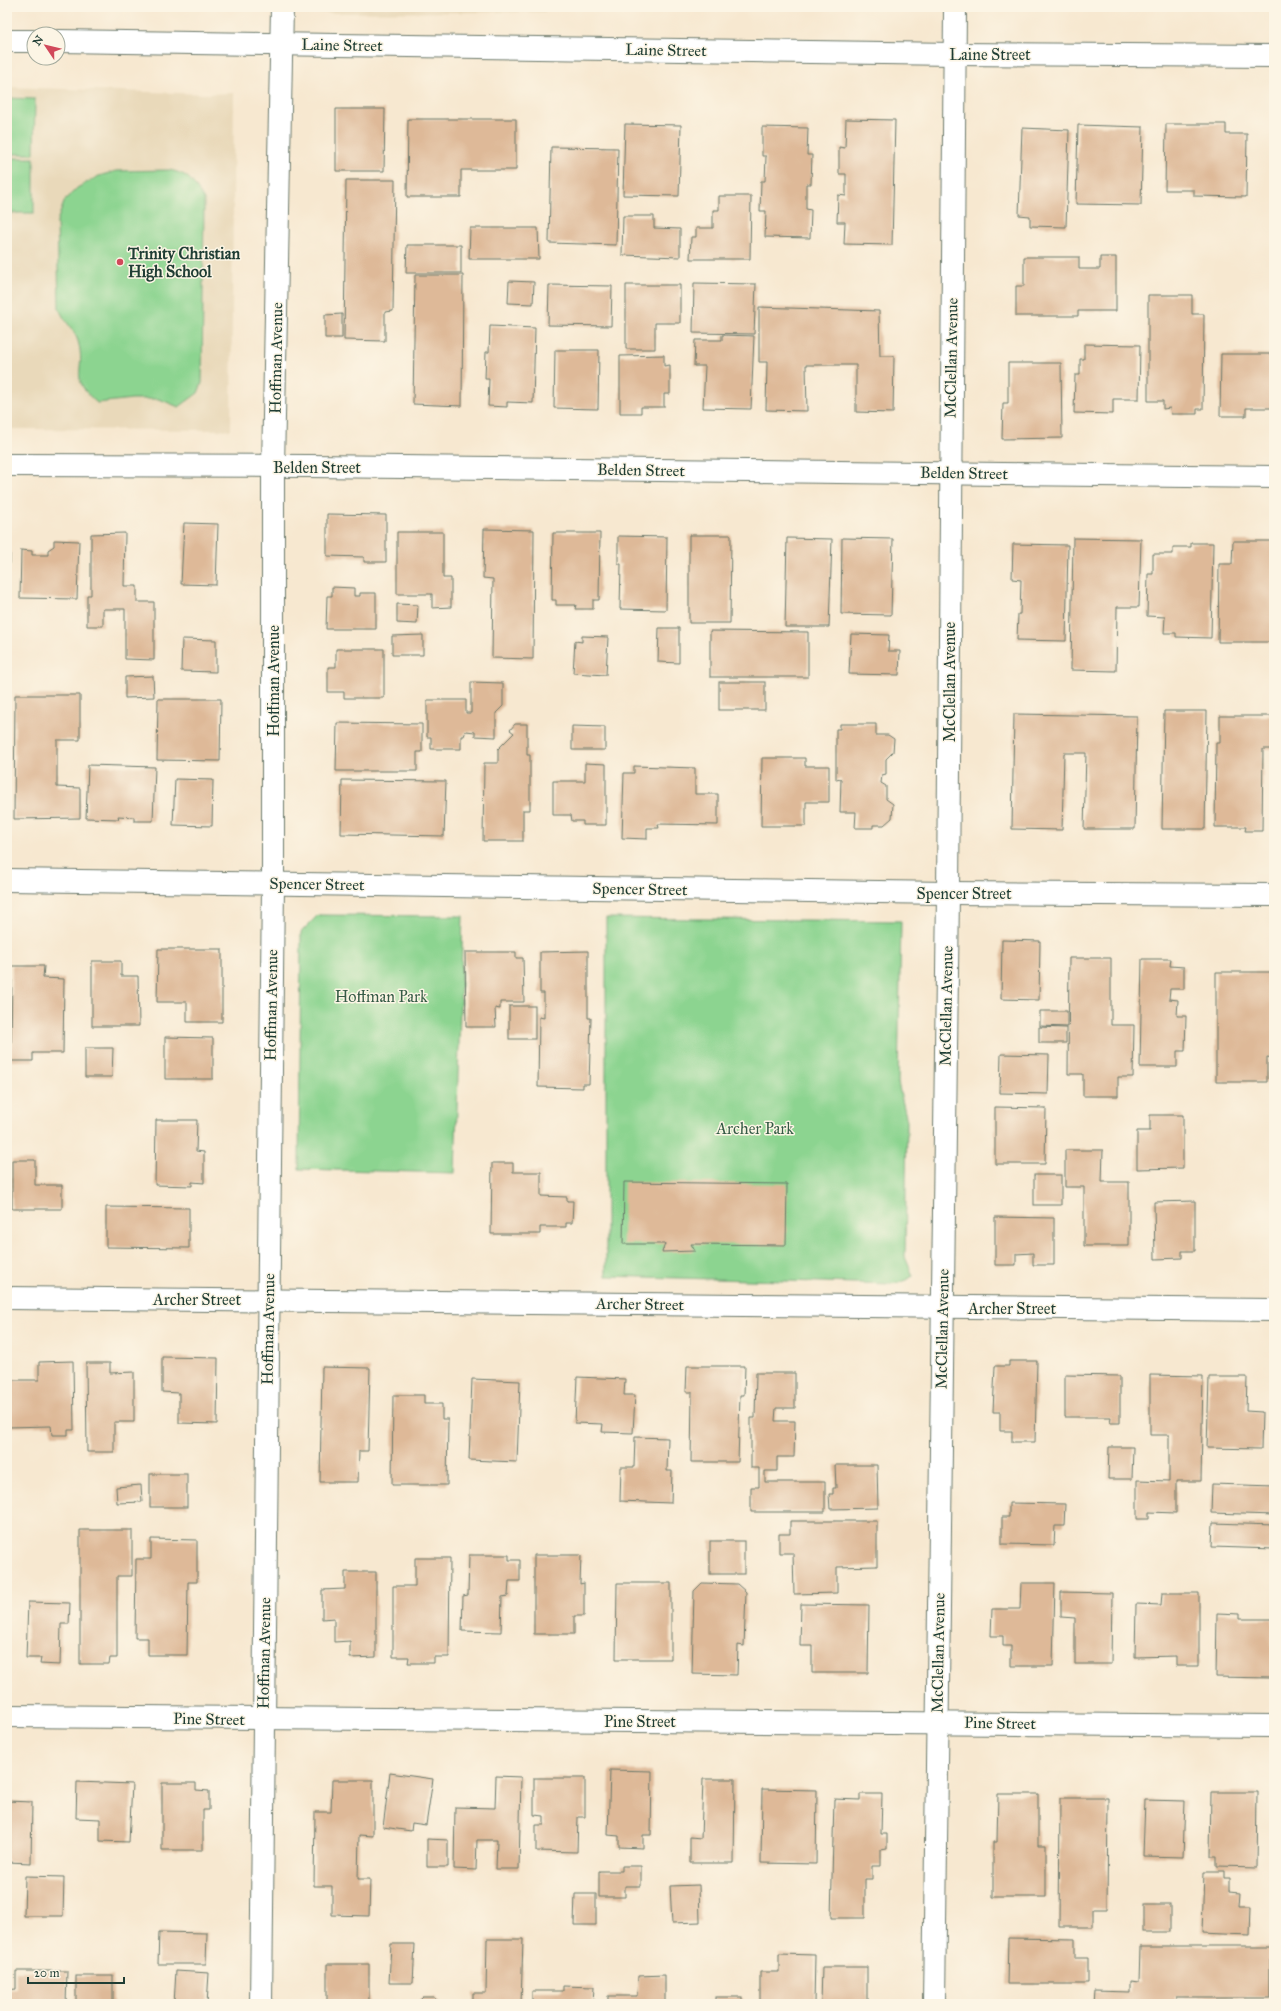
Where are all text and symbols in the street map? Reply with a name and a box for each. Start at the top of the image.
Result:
north arrow [26,26,66,66]
text: N [30,32,47,48]
street label: Laine Street [301,35,383,55]
street label: Laine Street [625,40,707,60]
street label: Laine Street [949,45,1031,64]
place label: Trinity Christian High School [127,244,240,282]
marker: Trinity Christian High School [115,257,125,267]
street label: McClellan Avenue [940,297,962,418]
street label: Hoffman Avenue [266,302,286,414]
street label: Belden Street [273,458,361,477]
street label: Belden Street [597,460,686,480]
street label: Belden Street [920,463,1009,483]
street label: McClellan Avenue [940,621,959,742]
street label: Hoffman Avenue [264,625,283,737]
street label: Spencer Street [269,874,365,894]
street label: Spencer Street [592,879,688,899]
street label: Spencer Street [916,884,1012,903]
street label: McClellan Avenue [935,945,957,1066]
street label: Hoffman Avenue [261,949,281,1061]
park label: Hoffman Park [335,987,428,1006]
park label: Archer Park [715,1119,794,1138]
street label: McClellan Avenue [931,1268,953,1389]
street label: Hoffman Avenue [258,1273,278,1385]
street label: Archer Street [152,1290,241,1309]
street label: Archer Street [595,1294,685,1314]
street label: Archer Street [967,1299,1056,1318]
street label: McClellan Avenue [927,1592,949,1713]
street label: Hoffman Avenue [254,1597,274,1709]
street label: Pine Street [173,1709,246,1729]
street label: Pine Street [604,1712,676,1731]
street label: Pine Street [964,1713,1037,1733]
scale bar [28,1959,124,1985]
text: 20 m [34,1966,60,1980]

